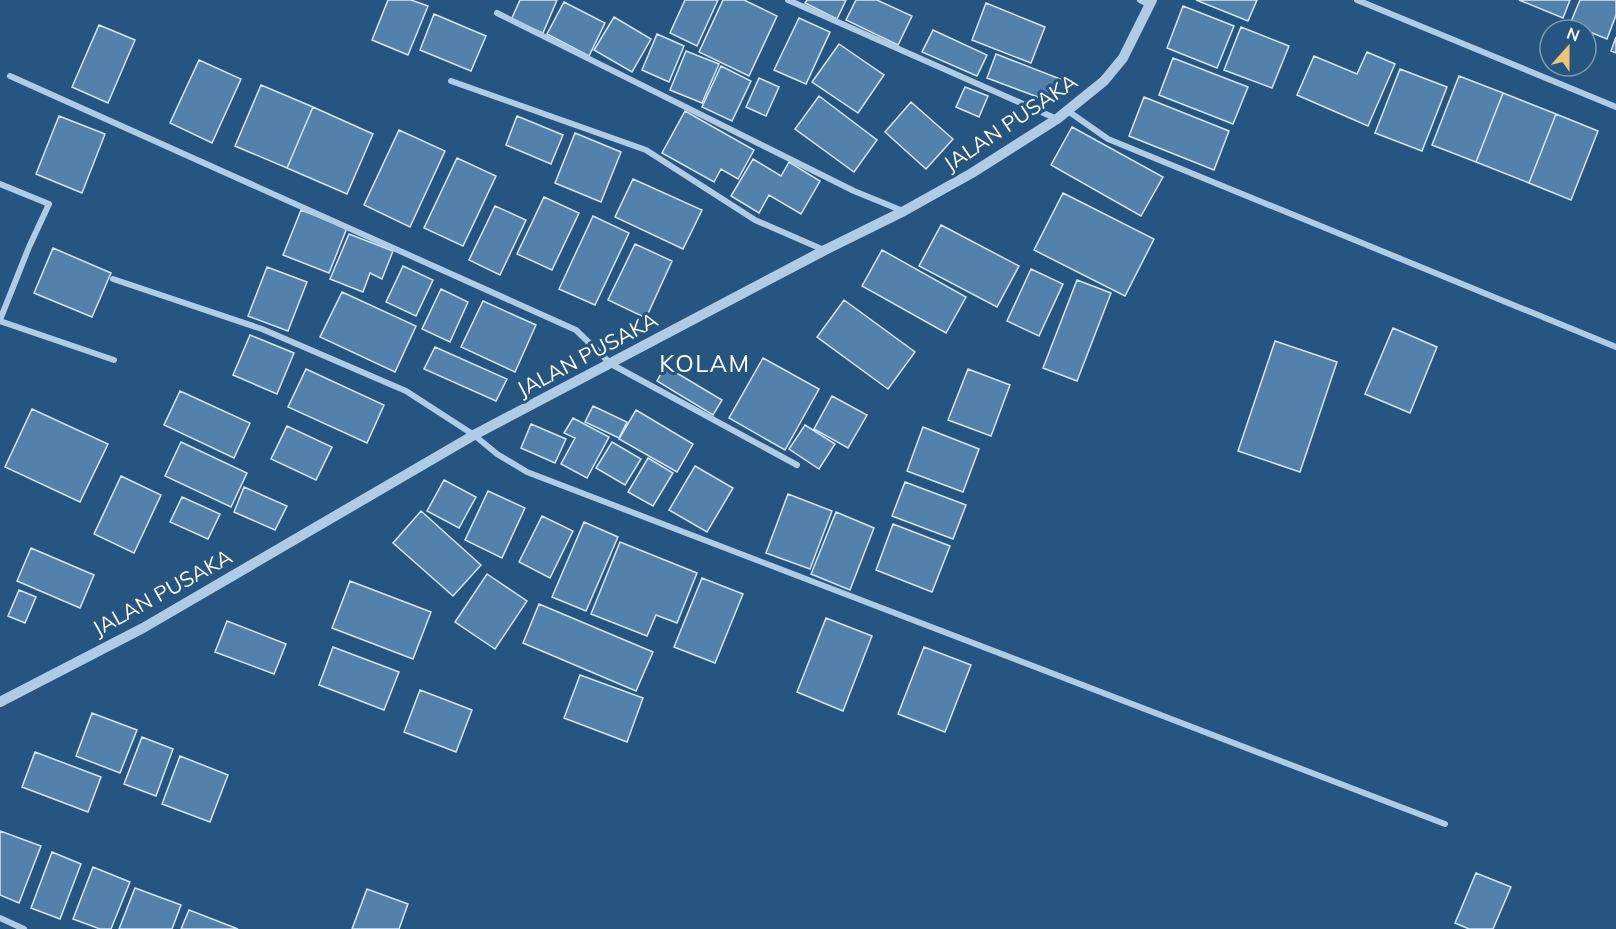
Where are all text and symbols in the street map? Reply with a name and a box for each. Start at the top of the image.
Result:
north arrow [1538,18,1598,78]
text: N [1564,22,1583,45]
street label: JALAN PUSAKA [938,67,1082,176]
street label: JALAN PUSAKA [512,306,662,402]
district label: KOLAM [659,348,751,378]
street label: JALAN PUSAKA [88,543,237,641]

